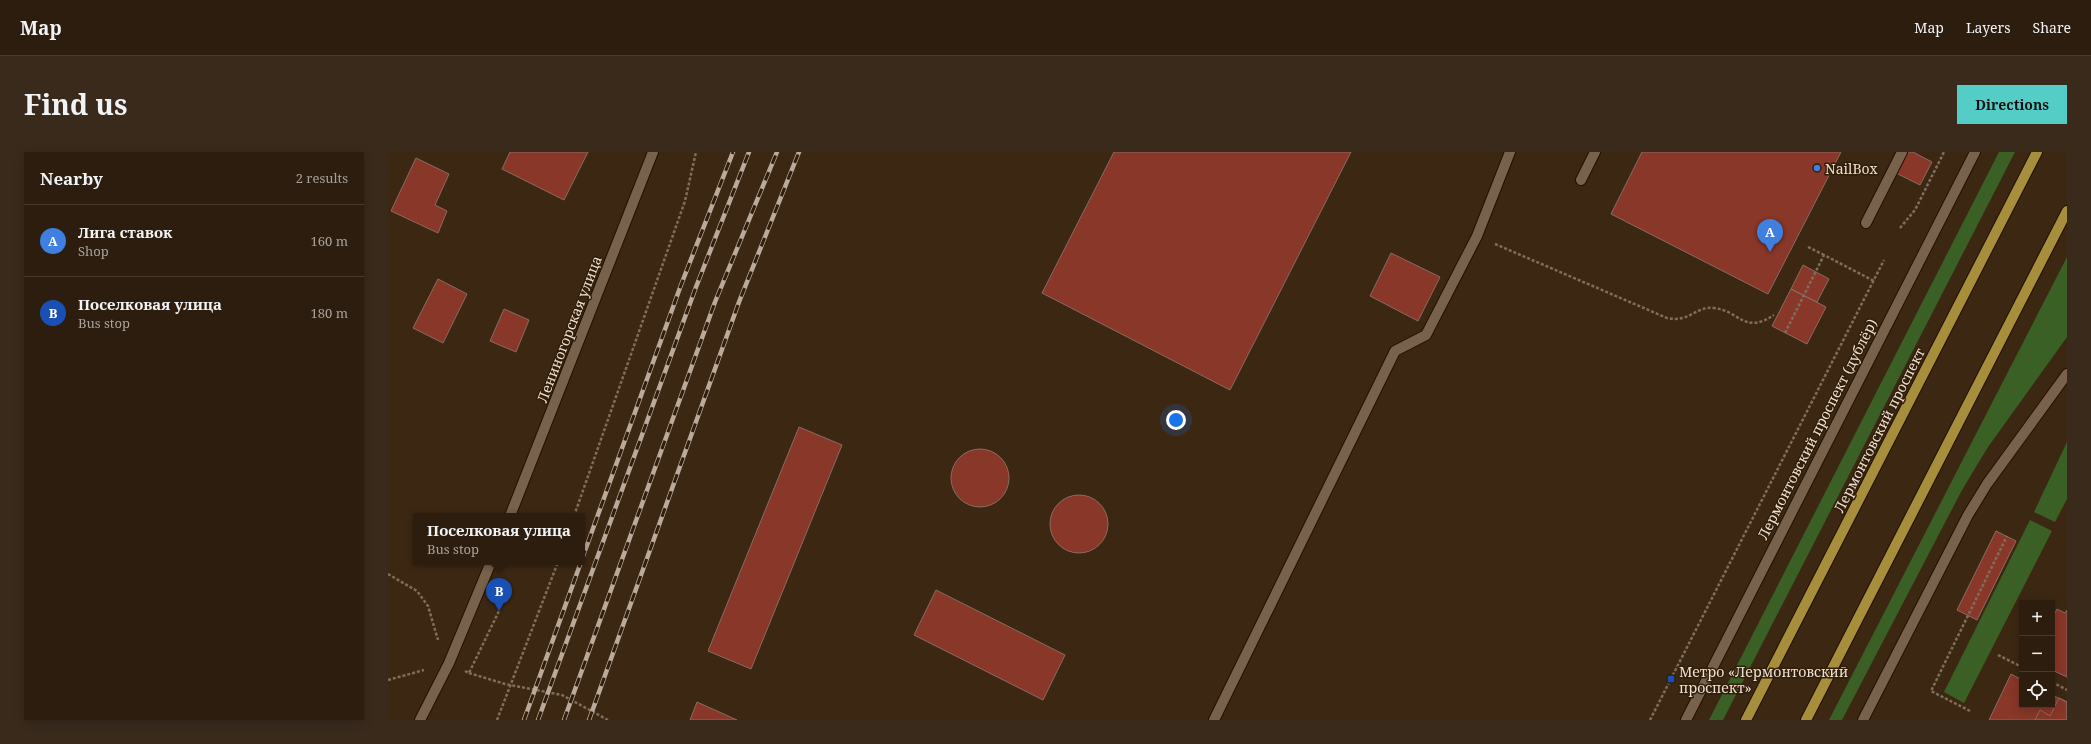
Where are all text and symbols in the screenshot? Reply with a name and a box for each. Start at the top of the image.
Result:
text: Map [20,15,62,41]
text: Map [1914,18,1944,37]
text: Layers [1966,18,2011,37]
text: Share [2033,18,2071,37]
text: Find us [24,85,128,123]
button: Directions [1957,85,2067,124]
place label: NailBox [1825,159,1879,178]
marker: NailBox [1812,163,1822,173]
text: Nearby [40,167,103,190]
text: 2 results [296,169,348,187]
pin: A [1757,219,1783,252]
text: Лига ставок [78,222,172,242]
text: A [48,232,58,250]
text: 160 m [311,232,348,250]
text: Shop [78,242,109,260]
street label: Лениногорская улица [532,253,606,405]
text: Поселковая улица [78,294,222,314]
text: B [49,304,57,322]
text: 180 m [311,304,348,322]
text: Bus stop [78,314,130,332]
street label: Лермонтовский проспект (дублёр) [1754,316,1880,542]
street label: Лермонтовский проспект [1830,345,1928,515]
your location [1166,410,1186,430]
popup [413,513,585,565]
text: Поселковая улица [427,520,571,540]
text: Bus stop [427,540,479,558]
pin: B [486,578,512,611]
map controls [2019,600,2055,708]
button: + [2019,600,2055,636]
button: − [2019,636,2055,672]
place label: Метро «Лермонтовский проспект» [1679,662,1848,697]
button: locate [2019,672,2055,708]
marker: Метро «Лермонтовский проспект» [1666,674,1676,684]

